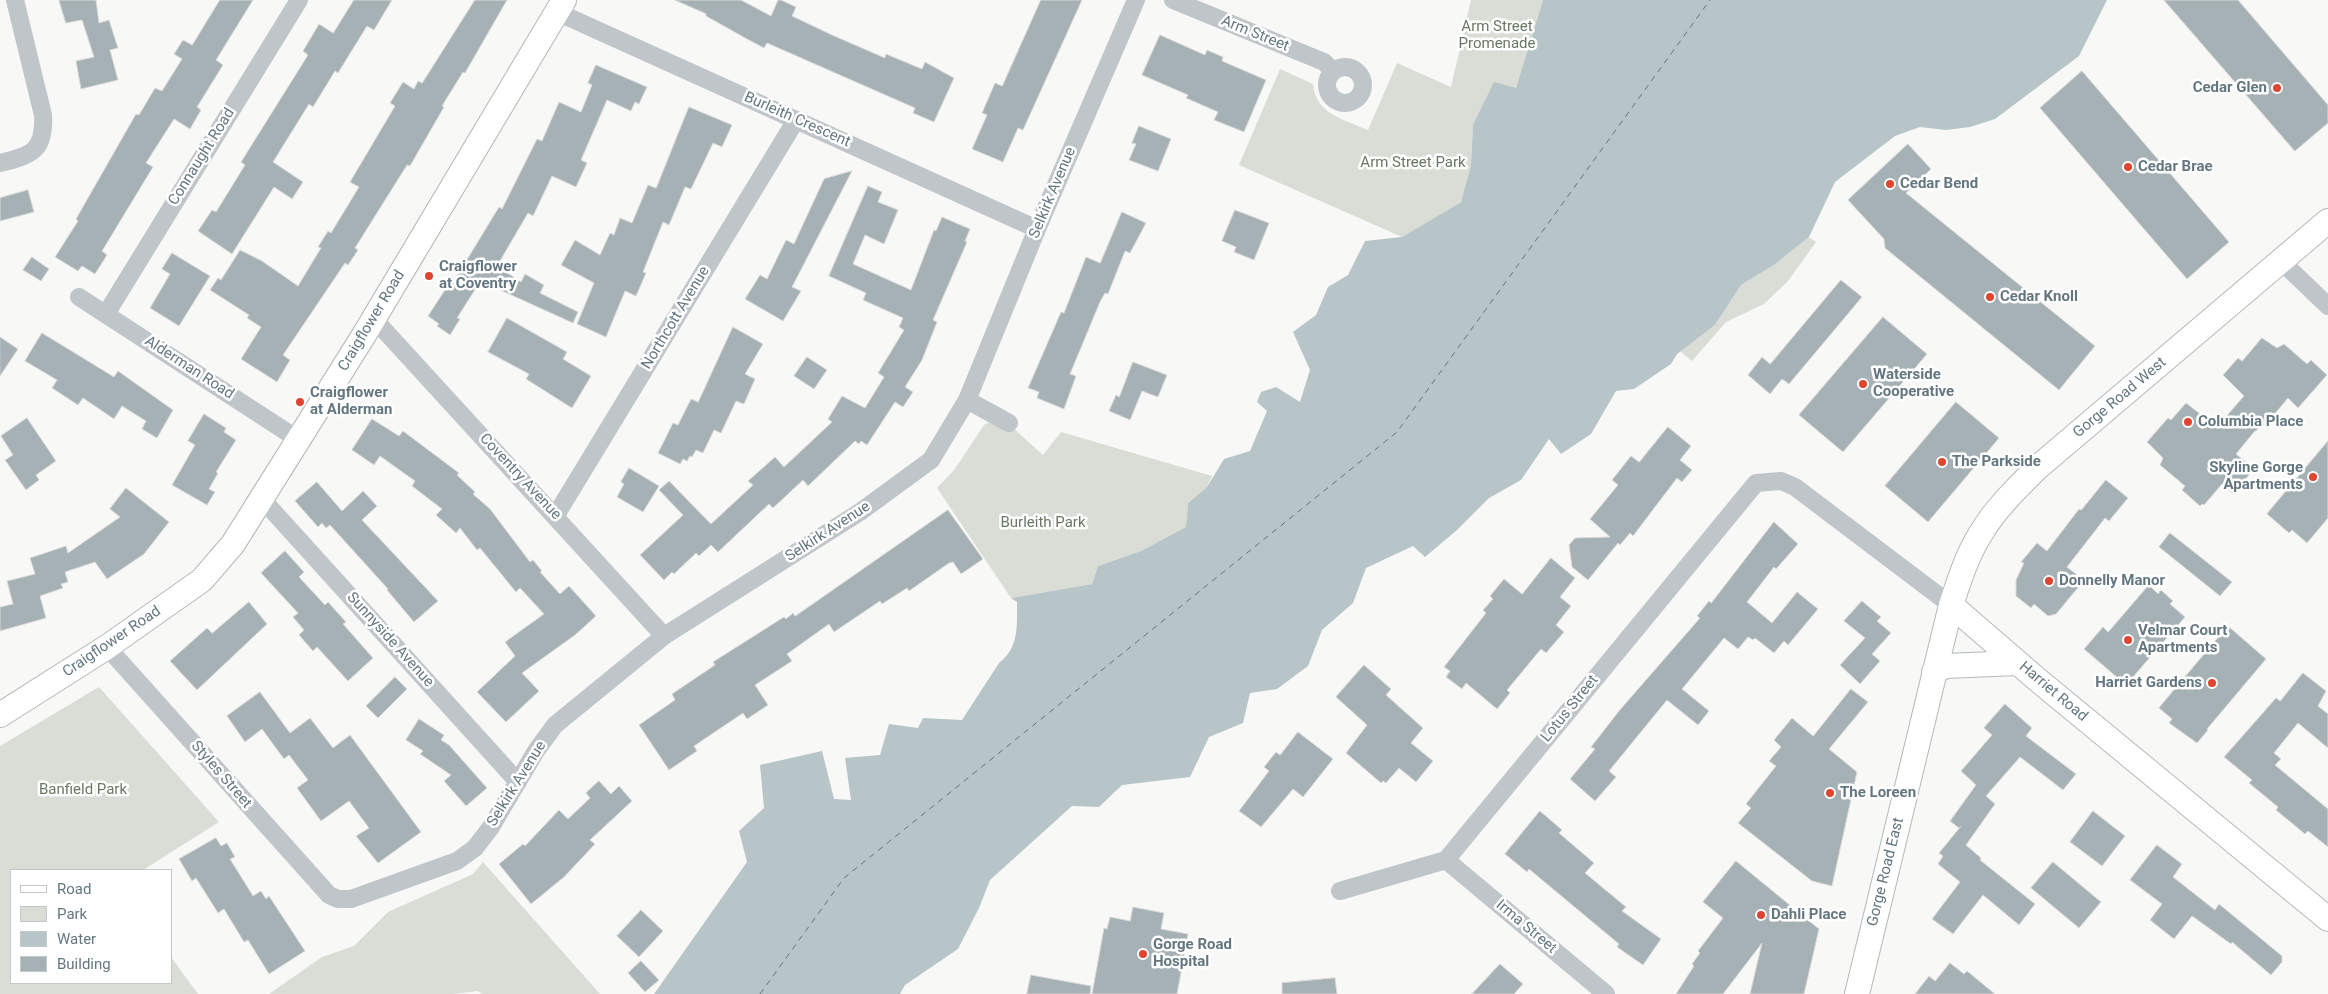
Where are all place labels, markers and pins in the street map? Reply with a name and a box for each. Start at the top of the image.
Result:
place label: Cedar Glen [2193,79,2267,97]
marker: Cedar Glen [2271,82,2283,94]
place label: Cedar Brae [2138,158,2213,176]
marker: Cedar Brae [2122,161,2134,173]
place label: Cedar Bend [1900,175,1978,193]
marker: Cedar Bend [1884,178,1896,190]
place label: Craigflower at Coventry [439,258,517,293]
marker: Craigflower at Coventry [423,270,435,282]
place label: Cedar Knoll [2000,288,2078,306]
marker: Cedar Knoll [1984,291,1996,303]
place label: Waterside Cooperative [1873,366,1954,401]
marker: Waterside Cooperative [1857,378,1869,390]
place label: Craigflower at Alderman [310,384,392,419]
marker: Craigflower at Alderman [294,396,306,408]
place label: Columbia Place [2198,413,2303,431]
marker: Columbia Place [2182,416,2194,428]
place label: The Parkside [1952,453,2041,471]
marker: The Parkside [1936,456,1948,468]
place label: Skyline Gorge Apartments [2209,459,2303,494]
marker: Skyline Gorge Apartments [2307,471,2319,483]
place label: Donnelly Manor [2059,572,2165,590]
marker: Donnelly Manor [2043,575,2055,587]
place label: Velmar Court Apartments [2138,622,2227,657]
marker: Velmar Court Apartments [2122,634,2134,646]
place label: Harriet Gardens [2095,674,2202,692]
marker: Harriet Gardens [2206,677,2218,689]
place label: The Loreen [1840,784,1916,802]
marker: The Loreen [1824,787,1836,799]
place label: Dahli Place [1771,906,1846,924]
marker: Dahli Place [1755,909,1767,921]
place label: Gorge Road Hospital [1153,936,1232,971]
marker: Gorge Road Hospital [1137,948,1149,960]

